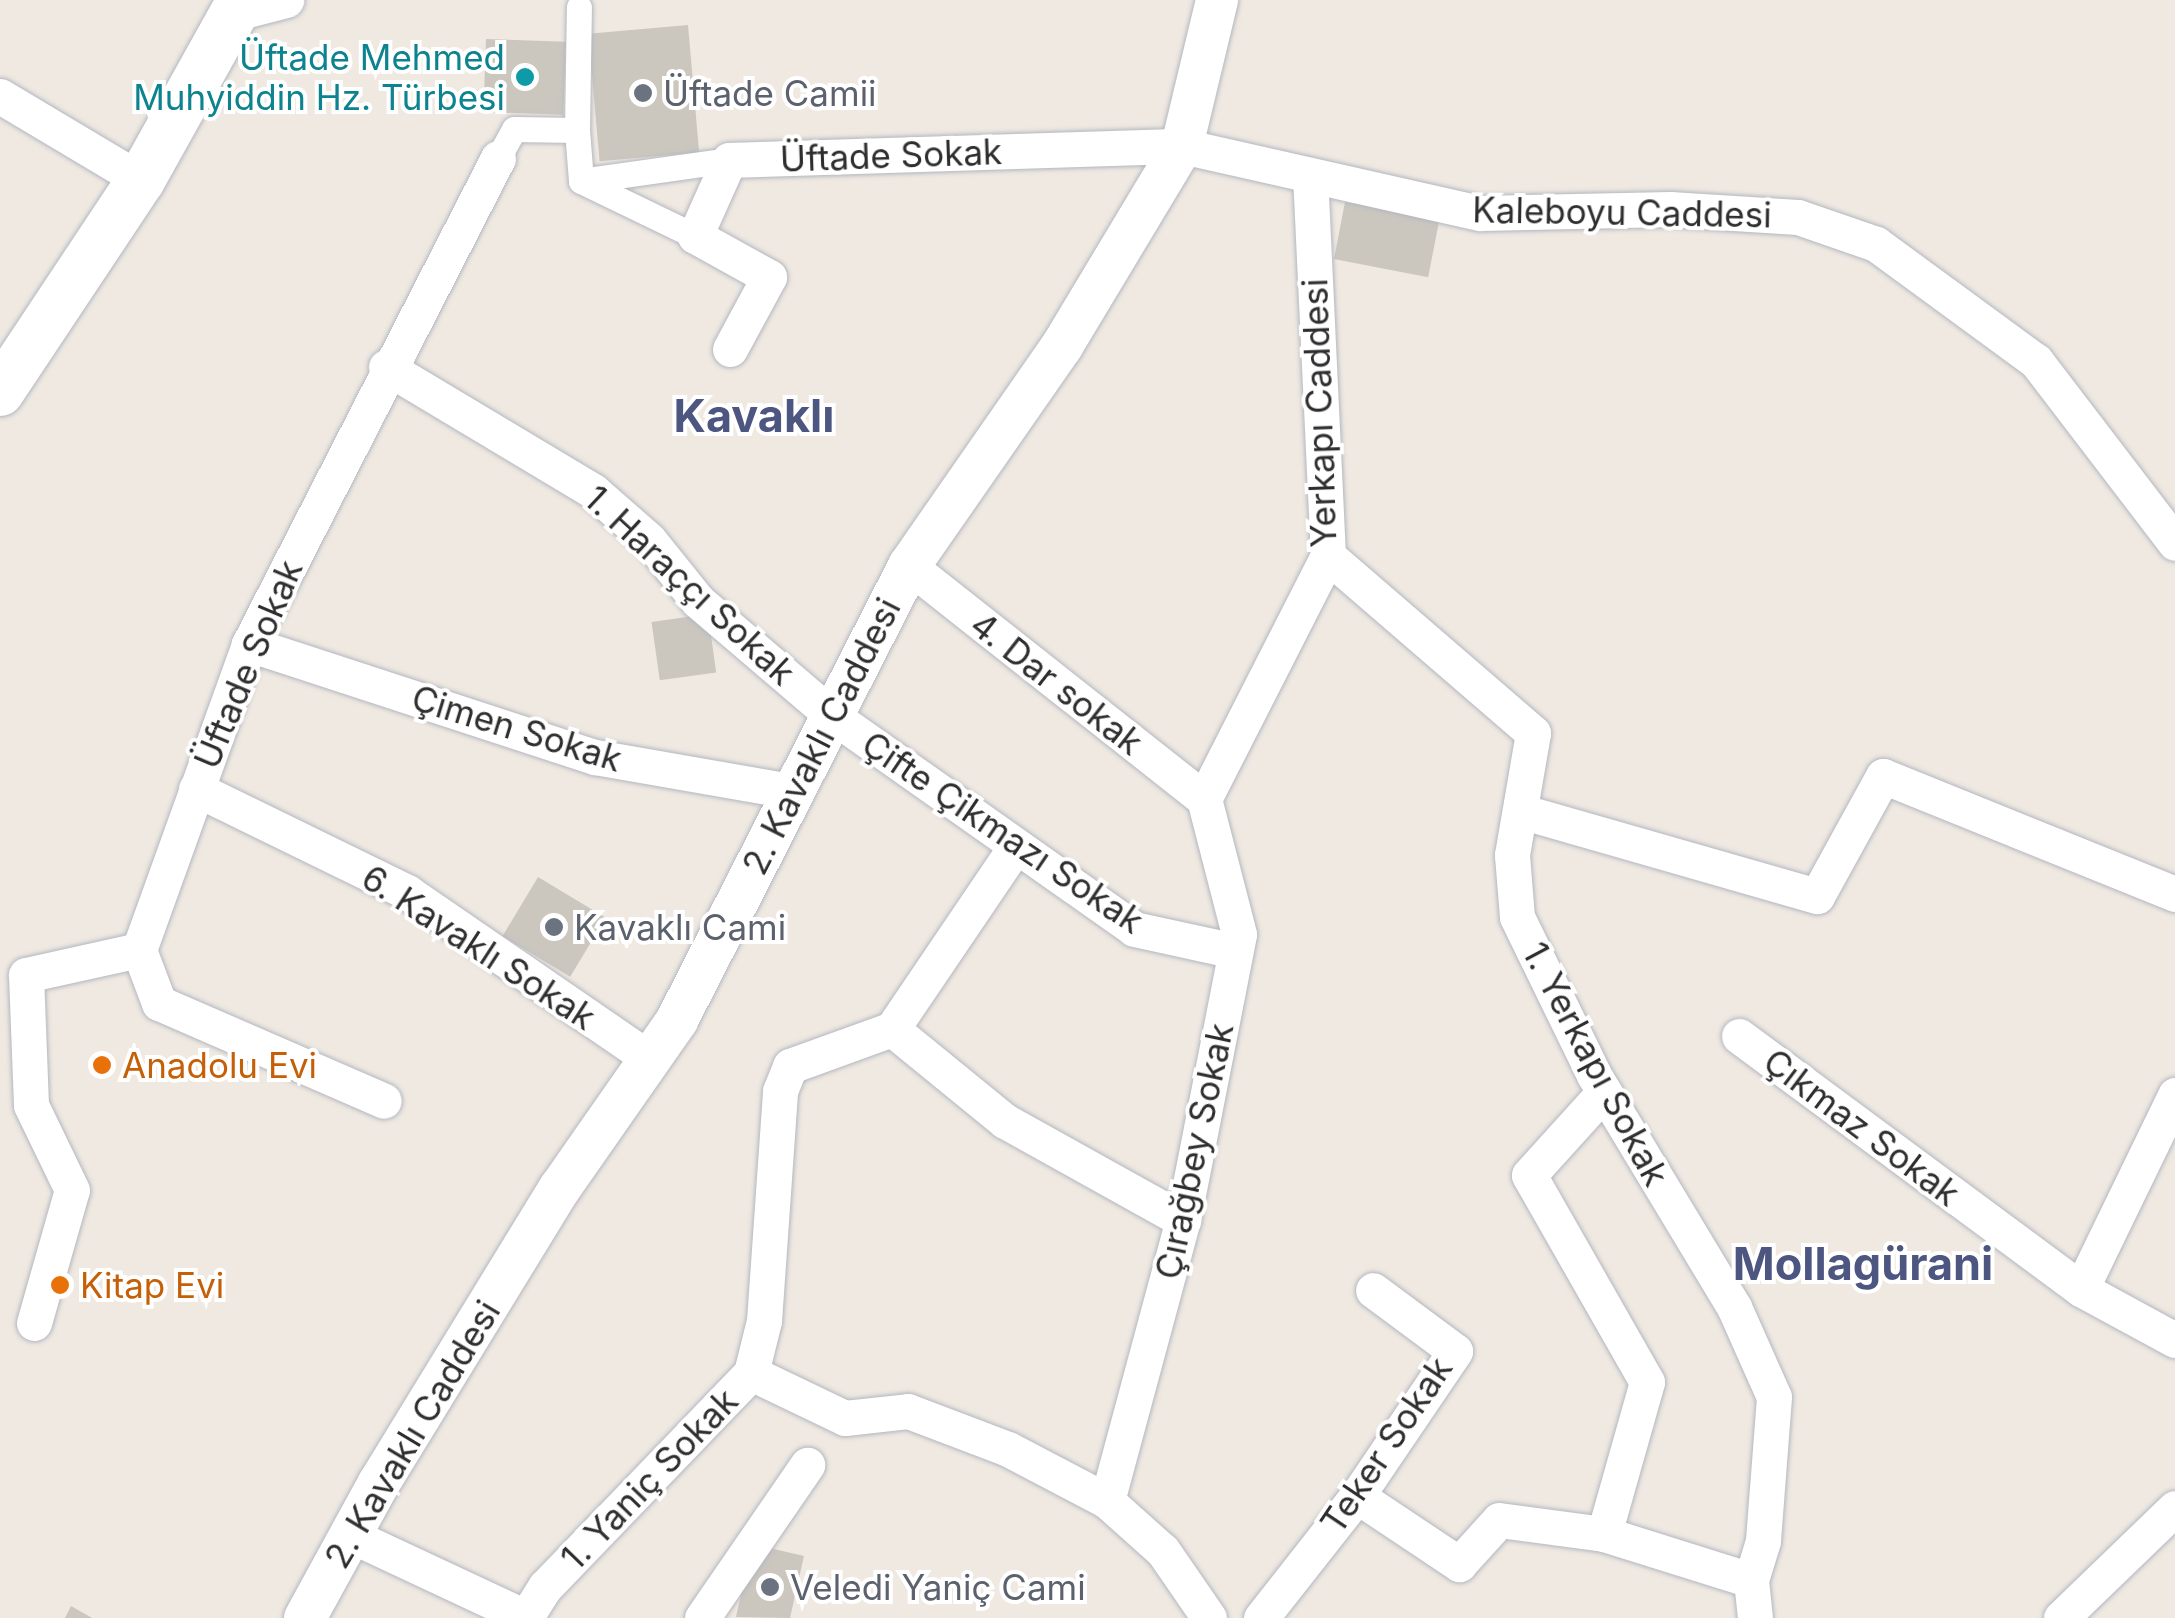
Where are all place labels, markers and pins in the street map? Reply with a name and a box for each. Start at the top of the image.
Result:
place label: Üftade Mehmed Muhyiddin Hz. Türbesi [133,36,505,118]
marker: Üftade Mehmed Muhyiddin Hz. Türbesi [514,66,536,88]
place label: Üftade Camii [663,72,877,114]
marker: Üftade Camii [632,82,654,104]
place label: Kavaklı Cami [574,906,786,948]
marker: Kavaklı Cami [543,916,565,938]
place label: Anadolu Evi [122,1044,317,1086]
marker: Anadolu Evi [91,1054,113,1076]
place label: Kitap Evi [80,1264,224,1306]
marker: Kitap Evi [49,1274,71,1296]
place label: Veledi Yaniç Cami [790,1566,1086,1608]
marker: Veledi Yaniç Cami [759,1576,781,1598]

